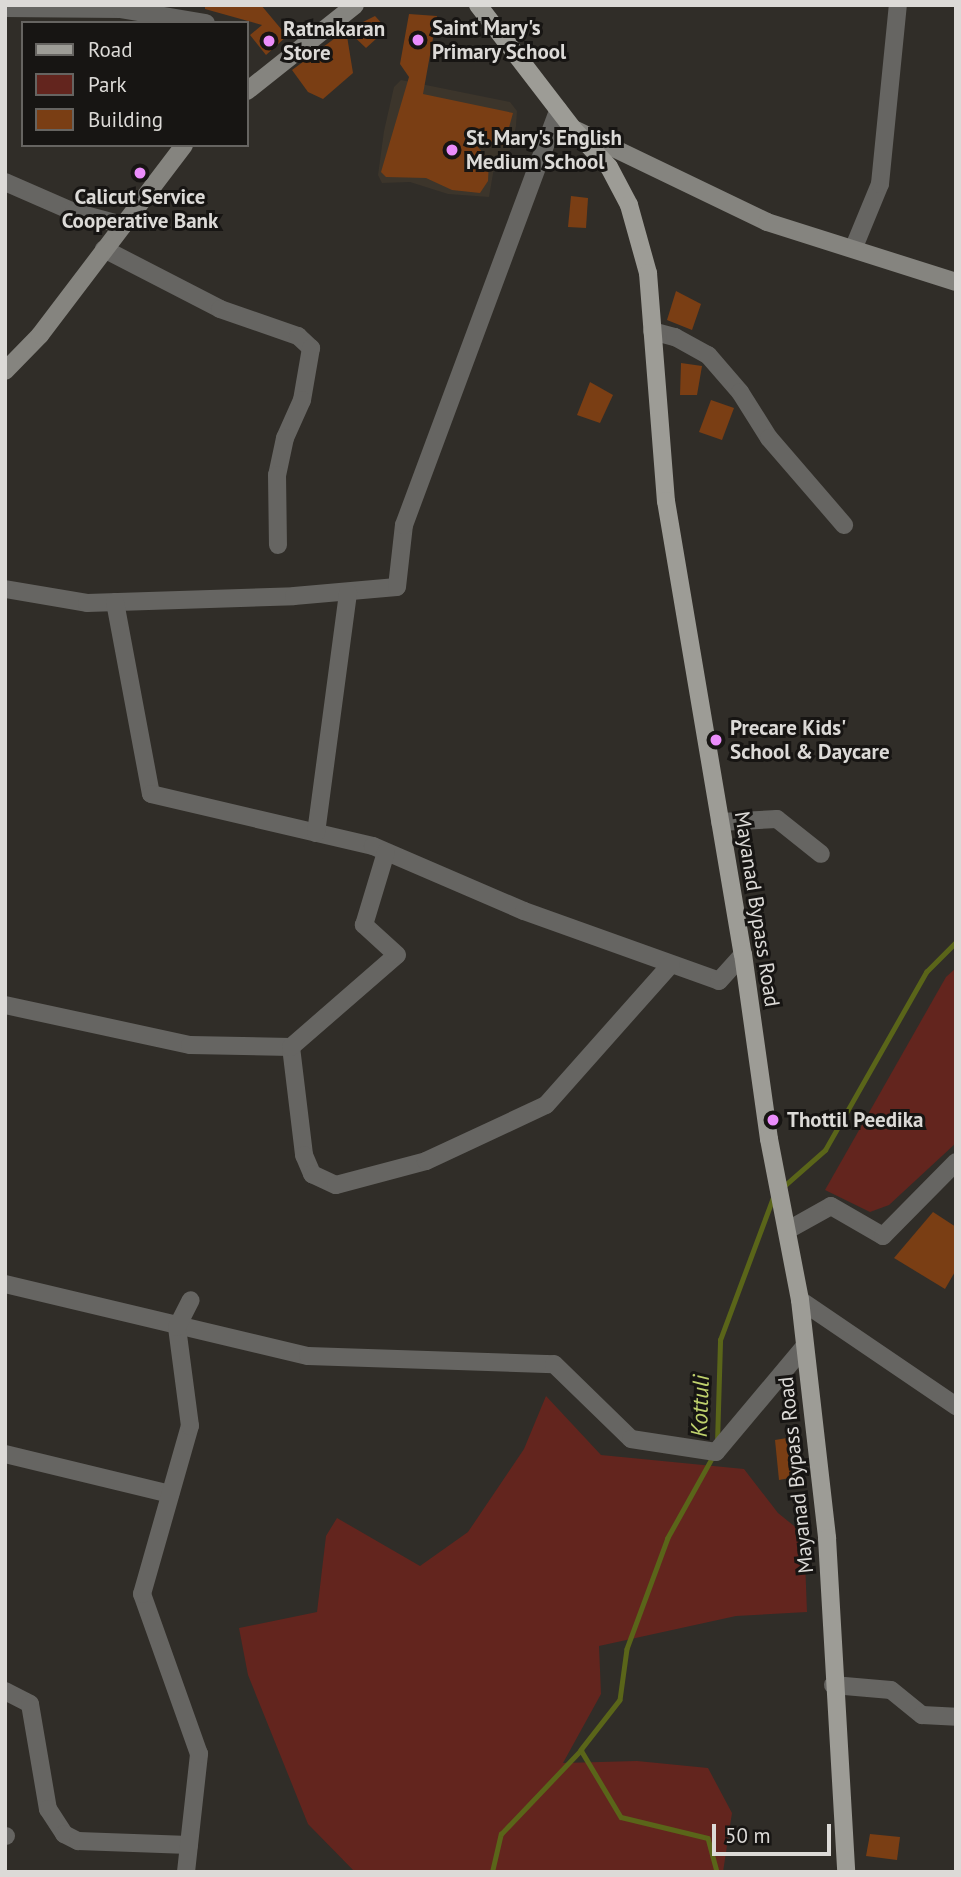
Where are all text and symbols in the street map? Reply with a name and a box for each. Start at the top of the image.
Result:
place label: Saint Mary's Primary School [432,15,567,65]
place label: Ratnakaran Store [283,16,385,66]
legend [21,21,248,147]
marker: Saint Mary's Primary School [410,32,426,48]
marker: Ratnakaran Store [261,33,277,49]
text: Road [88,36,132,63]
text: Park [88,71,127,98]
text: Building [88,106,163,133]
place label: St. Mary's English Medium School [466,125,623,175]
marker: St. Mary's English Medium School [444,142,460,158]
marker: Calicut Service Cooperative Bank [132,165,148,181]
place label: Calicut Service Cooperative Bank [62,184,218,234]
place label: Precare Kids' School & Daycare [730,715,890,765]
marker: Precare Kids' School & Daycare [708,732,724,748]
street label: Mayanad Bypass Road [729,809,785,1009]
place label: Thottil Peedika [787,1107,923,1133]
marker: Thottil Peedika [765,1112,781,1128]
water label: Kottuli [685,1374,715,1438]
street label: Mayanad Bypass Road [773,1375,819,1575]
scale bar [716,1811,835,1855]
text: 50 m [725,1822,771,1849]

